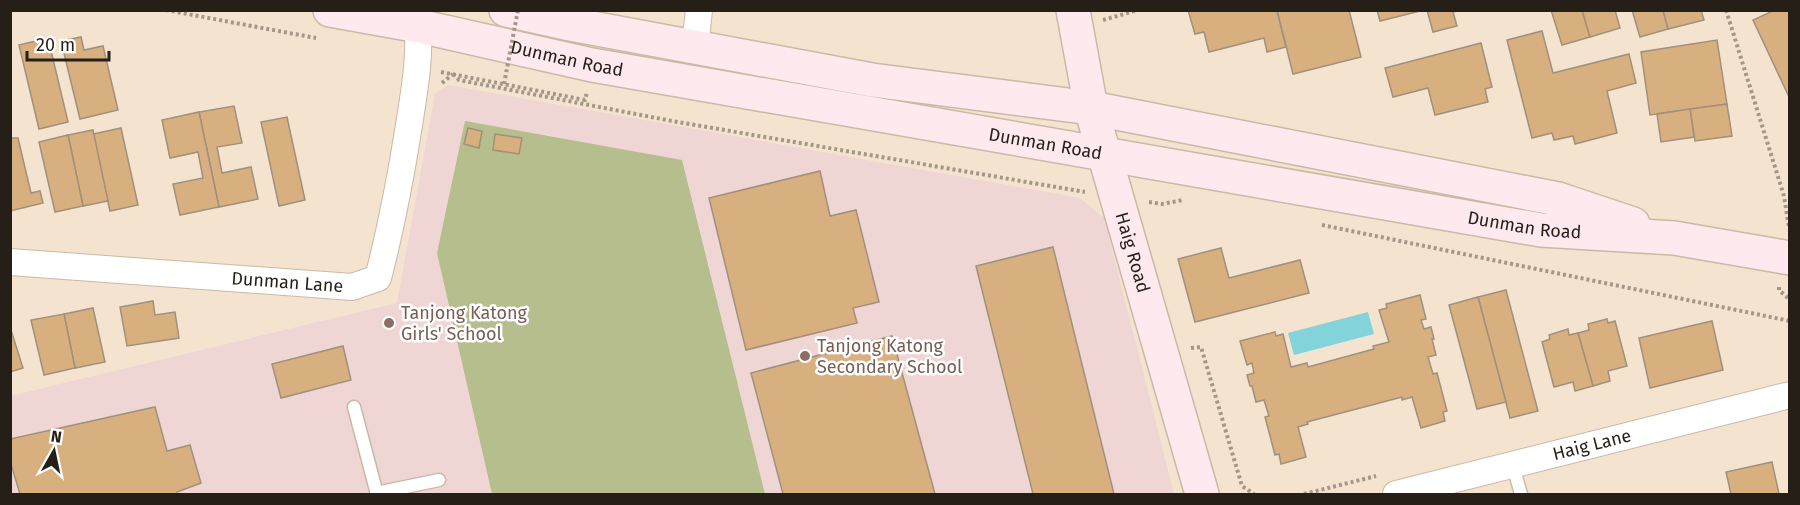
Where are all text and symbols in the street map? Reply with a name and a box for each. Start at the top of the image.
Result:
scale bar [27,24,110,62]
text: 20 m [36,34,75,56]
street label: Dunman Road [508,36,625,81]
street label: Dunman Road [987,123,1104,165]
street label: Dunman Road [1466,206,1582,243]
street label: Haig Road [1111,210,1155,295]
street label: Dunman Lane [231,267,344,297]
place label: Tanjong Katong Girls' School [401,302,528,345]
marker: Tanjong Katong Girls' School [382,316,396,330]
place label: Tanjong Katong Secondary School [817,335,962,378]
marker: Tanjong Katong Secondary School [798,349,812,363]
north arrow [24,421,84,481]
street label: Haig Lane [1550,424,1634,465]
text: N [50,426,63,447]

